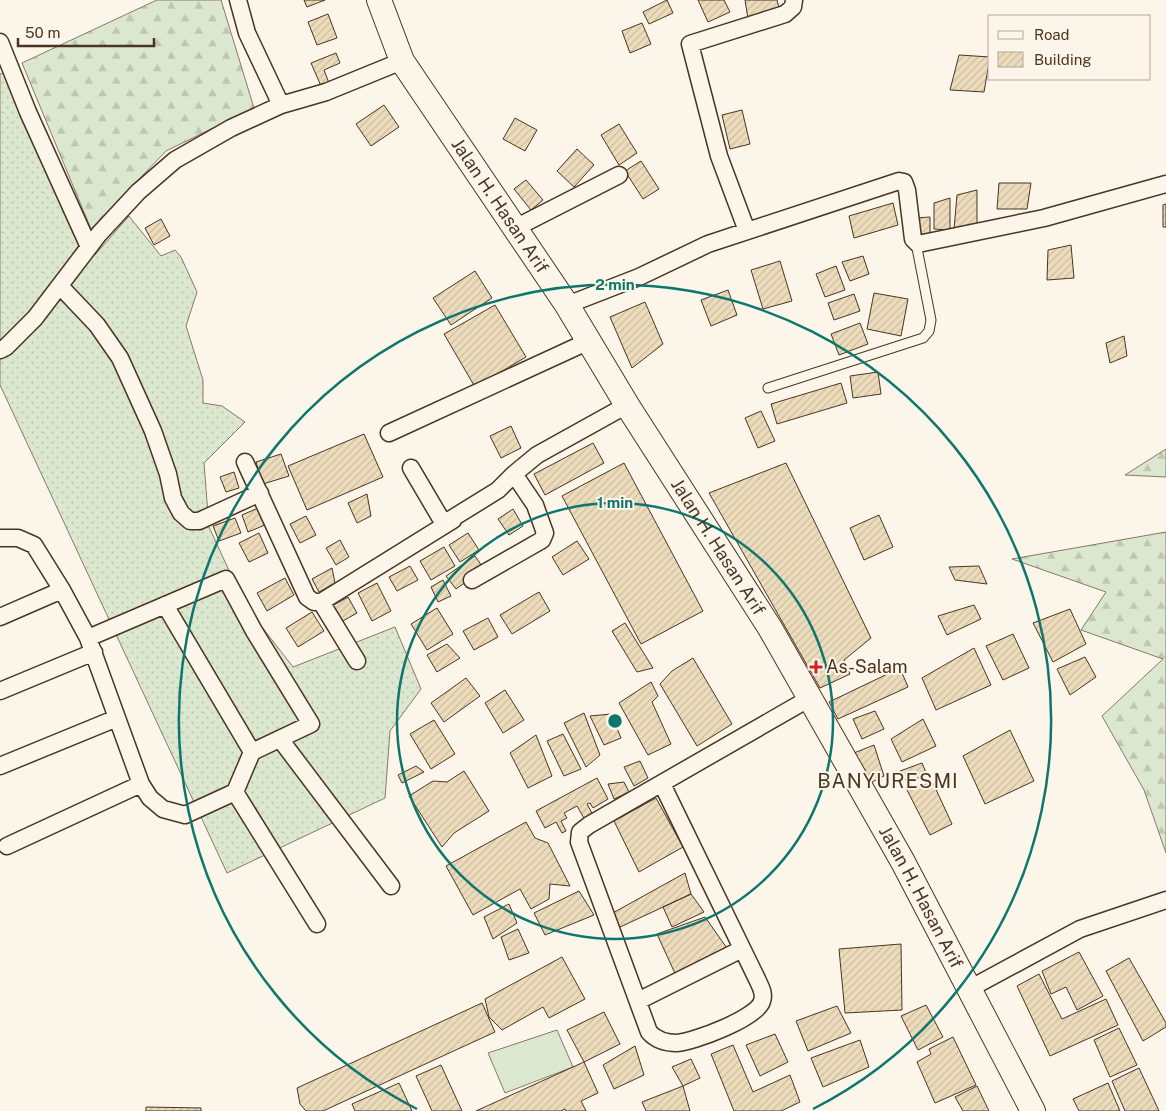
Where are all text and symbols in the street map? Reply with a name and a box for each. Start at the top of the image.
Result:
scale bar [18,15,154,47]
legend [988,15,1151,80]
text: 50 m [25,24,60,41]
text: Road [1034,26,1070,43]
text: Building [1034,51,1092,68]
street label: Jalan H. Hasan Arif [447,134,553,277]
text: 2 min [595,276,635,293]
street label: Jalan H. Hasan Arif [667,474,770,619]
text: 1 min [597,494,633,511]
place label: As-Salam [826,656,908,677]
marker: As-Salam [810,661,822,673]
centre of rings [606,712,624,730]
district label: BANYURESMI [817,769,959,793]
street label: Jalan H. Hasan Arif [875,822,968,972]

